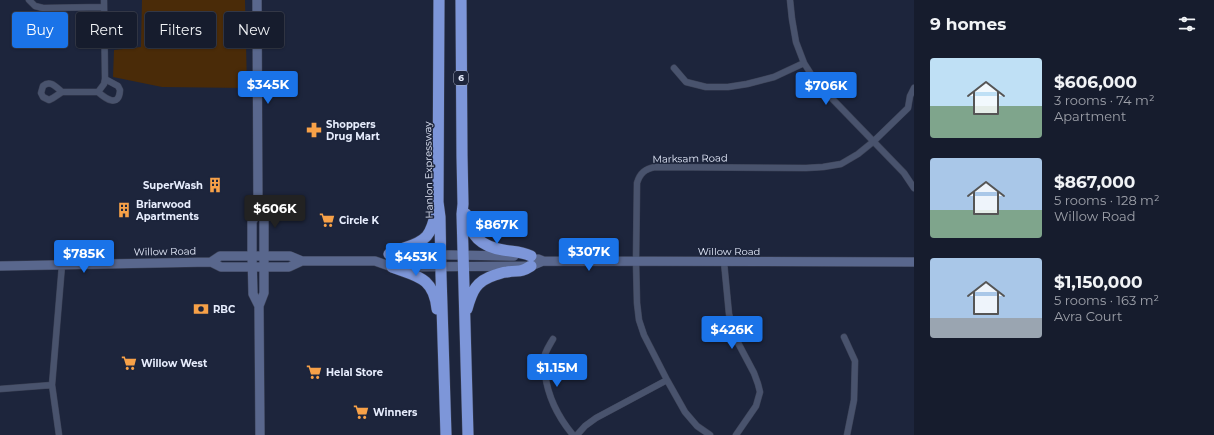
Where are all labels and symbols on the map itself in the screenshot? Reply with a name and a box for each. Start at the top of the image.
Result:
pin: $345K [240,71,296,105]
road number: 6 [454,71,468,85]
pin: $706K [798,72,854,106]
place label: Shoppers Drug Mart [326,118,380,143]
pharmacy icon: Shoppers Drug Mart [305,121,323,139]
street label: Hanlon Expressway [421,121,436,219]
street label: Marksam Road [652,151,728,166]
building icon: SuperWash [206,176,224,194]
place label: SuperWash [143,179,203,192]
pin: $606K [247,195,303,229]
place label: Briarwood Apartments [135,198,200,223]
building icon: Briarwood Apartments [115,201,133,219]
supermarket icon: Circle K [318,211,336,229]
pin: $867K [469,211,525,245]
place label: Circle K [339,214,379,227]
pin: $307K [561,238,617,272]
pin: $785K [56,240,112,274]
pin: $453K [388,243,444,277]
street label: Willow Road [134,244,196,259]
street label: Willow Road [698,245,760,258]
bank icon: RBC [192,300,210,318]
place label: RBC [213,303,236,316]
pin: $426K [704,316,760,350]
supermarket icon: Willow West [120,354,138,372]
pin: $1.15M [524,354,590,388]
place label: Willow West [141,357,208,370]
supermarket icon: Helal Store [305,363,323,381]
place label: Helal Store [326,366,383,379]
supermarket icon: Winners [352,403,370,421]
place label: Winners [373,406,418,419]

